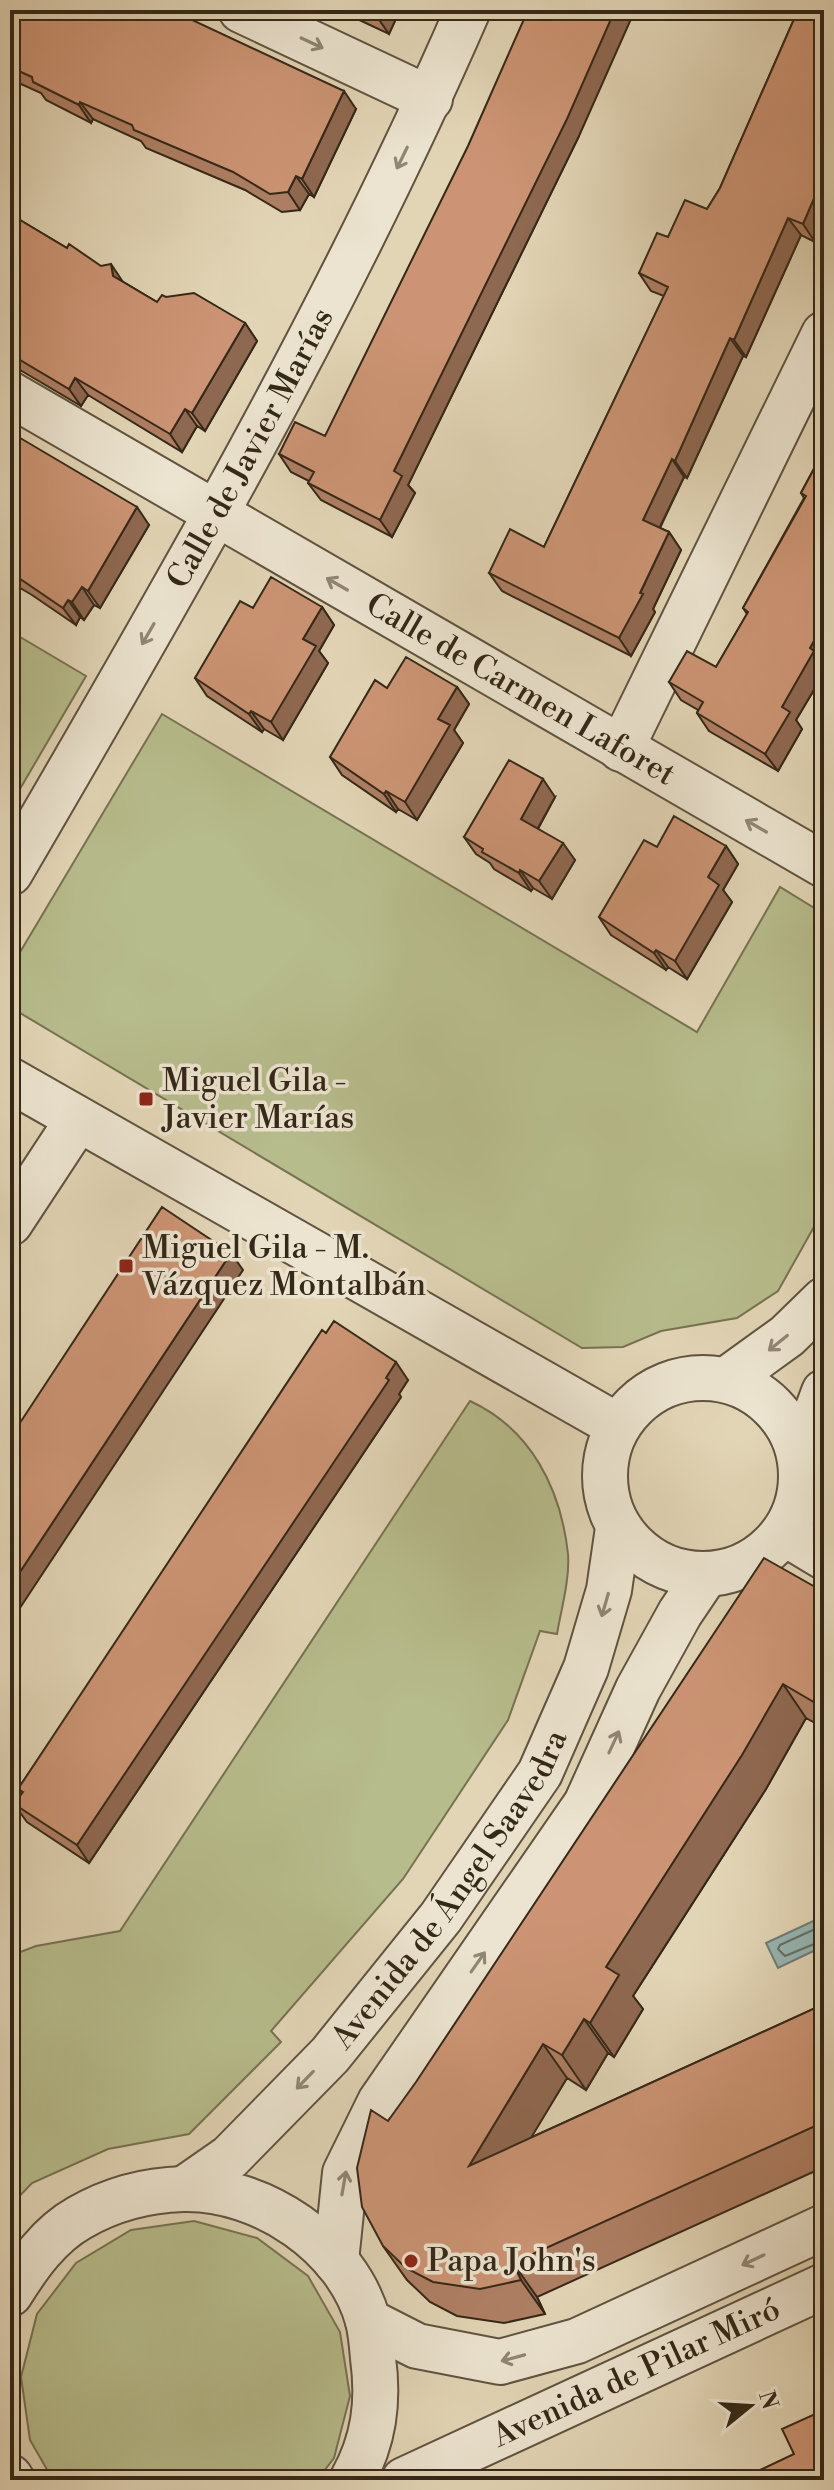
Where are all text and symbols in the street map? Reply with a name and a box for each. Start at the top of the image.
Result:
one-way arrow [300,36,324,51]
one-way arrow [394,145,409,169]
street label: Calle de Javier Marías [158,301,342,596]
one-way arrow [326,576,349,592]
street label: Calle de Carmen Laforet [359,584,683,795]
one-way arrow [140,622,156,645]
one-way arrow [745,818,769,833]
place label: Miguel Gila - Javier Marías [161,1061,354,1138]
marker: Miguel Gila - Javier Marías [137,1090,155,1108]
place label: Miguel Gila - M. Vázquez Montalbán [141,1228,426,1305]
marker: Miguel Gila - M. Vázquez Montalbán [117,1257,135,1275]
one-way arrow [768,1335,789,1352]
one-way arrow [597,1591,612,1617]
street label: Avenida de Ángel Saavedra [322,1723,577,2058]
one-way arrow [608,1730,623,1755]
one-way arrow [470,1952,486,1974]
one-way arrow [296,2070,315,2089]
one-way arrow [338,2171,353,2197]
place label: Papa John's [427,2241,596,2281]
marker: Papa John's [402,2252,420,2270]
one-way arrow [742,2253,766,2268]
street label: Avenida de Pilar Miró [485,2289,787,2457]
one-way arrow [501,2352,527,2367]
north arrow [710,2366,790,2446]
text: N [752,2388,783,2413]

